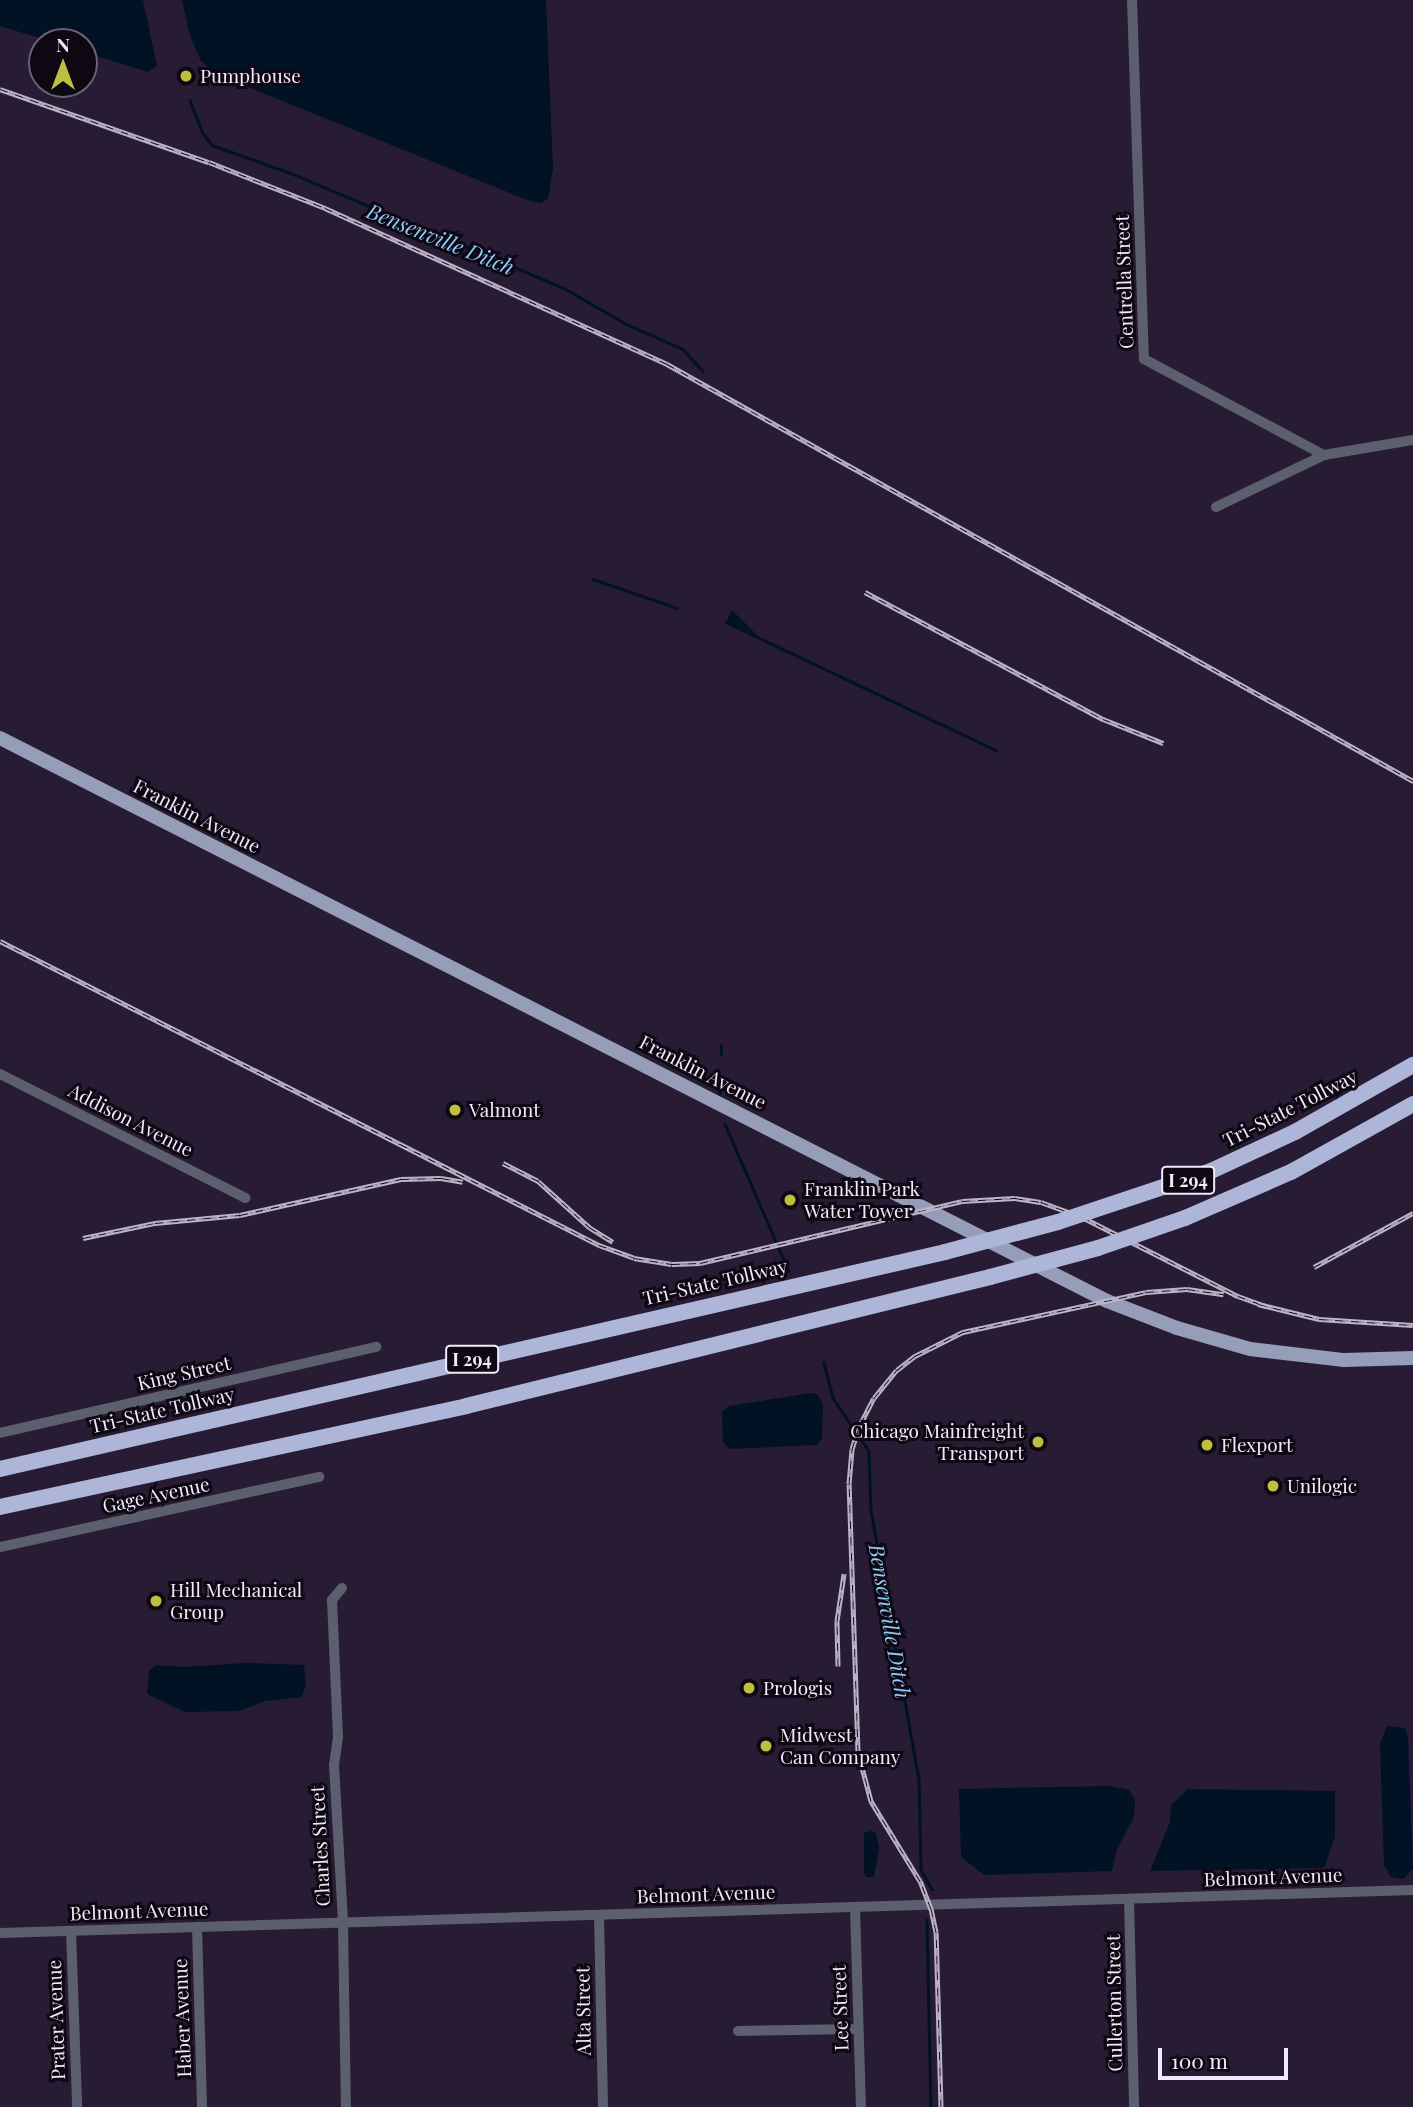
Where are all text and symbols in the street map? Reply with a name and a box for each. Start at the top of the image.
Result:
north arrow [28,28,98,98]
text: N [56,31,70,57]
place label: Pumphouse [200,65,301,87]
marker: Pumphouse [178,68,194,84]
water label: Bensenville Ditch [364,197,518,279]
street label: Centrella Street [1110,214,1138,350]
street label: Franklin Avenue [130,774,264,858]
street label: Franklin Avenue [636,1030,770,1114]
street label: Tri-State Tollway [1219,1064,1361,1152]
street label: Addison Avenue [65,1079,197,1161]
place label: Valmont [469,1099,540,1121]
marker: Valmont [447,1102,463,1118]
road number: I 294 [1160,1166,1216,1195]
place label: Franklin Park Water Tower [804,1178,920,1222]
marker: Franklin Park Water Tower [782,1192,798,1208]
street label: Tri-State Tollway [640,1254,790,1310]
road number: I 294 [444,1344,500,1374]
street label: King Street [135,1351,233,1395]
street label: Tri-State Tollway [87,1382,237,1438]
place label: Chicago Mainfreight Transport [850,1420,1024,1464]
marker: Chicago Mainfreight Transport [1030,1434,1046,1450]
place label: Flexport [1221,1434,1293,1456]
marker: Flexport [1199,1437,1215,1453]
street label: Gage Avenue [100,1472,212,1518]
place label: Unilogic [1287,1475,1357,1497]
marker: Unilogic [1265,1478,1281,1494]
water label: Bensenville Ditch [865,1542,917,1700]
place label: Hill Mechanical Group [170,1579,302,1623]
marker: Hill Mechanical Group [148,1593,164,1609]
place label: Prologis [763,1677,832,1699]
marker: Prologis [741,1680,757,1696]
place label: Midwest Can Company [780,1724,900,1768]
marker: Midwest Can Company [758,1738,774,1754]
street label: Charles Street [305,1785,335,1907]
street label: Belmont Avenue [1203,1863,1343,1891]
street label: Belmont Avenue [636,1880,776,1908]
street label: Belmont Avenue [69,1897,209,1925]
street label: Cullerton Street [1101,1934,1127,2072]
street label: Haber Avenue [169,1958,195,2078]
street label: Prater Avenue [42,1959,70,2081]
street label: Lee Street [827,1965,853,2051]
street label: Alta Street [571,1966,595,2056]
scale bar [1161,2034,1290,2078]
text: 100 m [1171,2046,1228,2074]

